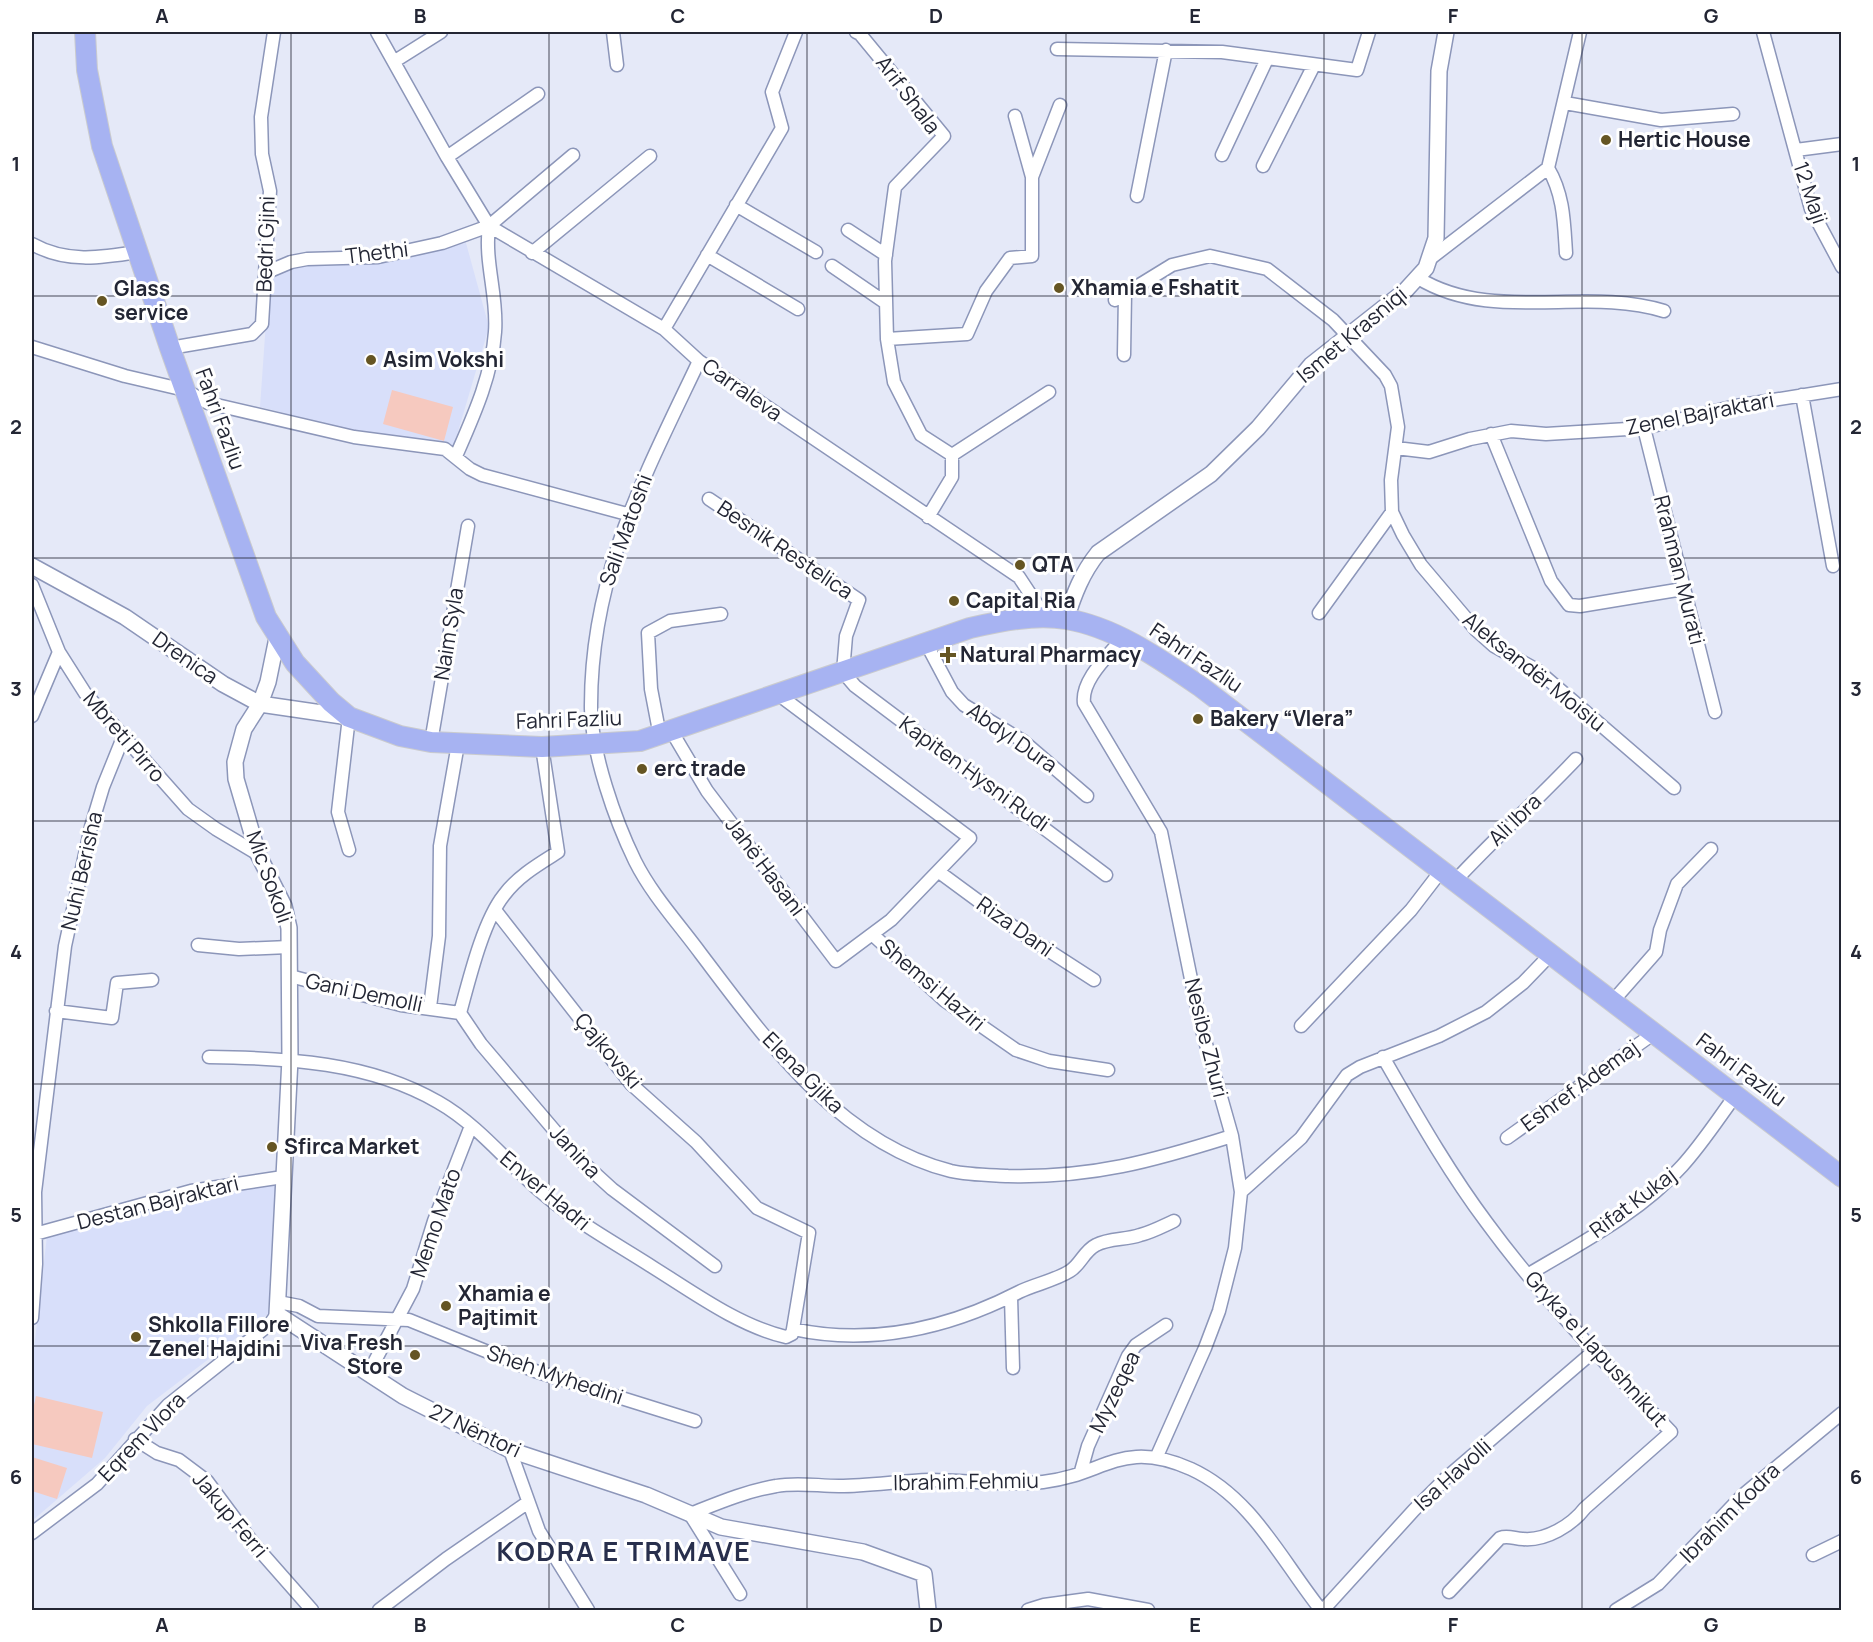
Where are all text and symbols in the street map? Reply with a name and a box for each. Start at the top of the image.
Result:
text: A [155,2,169,29]
text: B [414,2,427,29]
text: C [671,2,685,29]
text: D [929,2,943,29]
text: E [1189,2,1201,29]
text: F [1448,2,1459,29]
text: G [1704,2,1719,29]
street label: Arif Shala [870,50,947,139]
place label: Hertic House [1618,125,1751,153]
marker: Hertic House [1599,133,1613,147]
text: 1 [12,150,20,177]
text: 1 [1852,150,1860,177]
street label: 12 Maji [1787,158,1835,227]
street label: Bedri Gjini [249,195,281,293]
street label: Thethi [344,234,410,270]
place label: Xhamia e Fshatit [1071,273,1240,301]
place label: Glass service [114,274,188,326]
street label: Ismet Krasniqi [1290,280,1412,389]
marker: Xhamia e Fshatit [1052,281,1066,295]
marker: Glass service [95,294,109,308]
place label: Asim Vokshi [383,345,504,373]
street label: Carraleva [697,351,788,427]
marker: Asim Vokshi [364,353,378,367]
street label: Fahri Fazliu [190,364,252,473]
street label: Zenel Bajraktari [1623,385,1776,441]
text: 2 [10,413,22,440]
text: 2 [1850,413,1862,440]
street label: Sali Matoshi [592,470,658,589]
street label: Rrahman Murati [1648,492,1712,647]
street label: Besnik Restelica [712,493,859,605]
place label: QTA [1032,550,1074,578]
marker: QTA [1013,558,1027,572]
street label: Naim Syla [427,586,469,682]
place label: Capital Ria [966,586,1076,614]
marker: Capital Ria [947,594,961,608]
street label: Aleksandër Moisiu [1458,605,1612,737]
street label: Fahri Fazliu [1145,616,1248,698]
street label: Drenica [147,624,224,690]
place label: Natural Pharmacy [960,640,1141,668]
marker: Natural Pharmacy [941,648,955,662]
text: 3 [10,675,22,702]
text: 3 [1850,675,1862,702]
street label: Mbreti Pirro [77,685,172,788]
street label: Abdyl Dura [962,696,1063,778]
street label: Fahri Fazliu [515,703,623,735]
place label: Bakery “Vlera” [1210,704,1353,732]
street label: Kapiten Hysni Rudi [894,709,1055,837]
marker: Bakery “Vlera” [1191,712,1205,726]
place label: erc trade [654,754,746,782]
marker: erc trade [635,762,649,776]
street label: Ali Ibra [1482,787,1547,851]
street label: Nuhi Berisha [54,809,108,933]
street label: Jahë Hasani [720,811,812,921]
street label: Mic Sokoli [240,827,300,927]
street label: Riza Dani [972,890,1060,963]
street label: Shemsi Haziri [874,932,991,1037]
text: 4 [10,938,22,965]
text: 4 [1850,938,1862,965]
street label: Gani Demolli [303,966,425,1018]
street label: Nesibe Zhuri [1179,975,1235,1100]
street label: Çajkovski [569,1007,649,1094]
street label: Elena Gjika [757,1026,850,1119]
street label: Fahri Fazliu [1691,1026,1792,1112]
street label: Eshref Ademaj [1515,1033,1644,1137]
street label: Janina [544,1119,607,1184]
place label: Sfirca Market [284,1132,420,1160]
marker: Sfirca Market [265,1140,279,1154]
street label: Enver Hadri [495,1144,597,1236]
street label: Rifat Kukaj [1584,1161,1681,1244]
street label: Memo Mato [403,1164,467,1281]
street label: Destan Bajraktari [74,1168,242,1236]
text: 5 [10,1201,22,1228]
text: 5 [1850,1201,1862,1228]
street label: Gryka e Llapushnikut [1519,1264,1674,1432]
place label: Xhamia e Pajtimit [458,1279,551,1331]
marker: Xhamia e Pajtimit [439,1299,453,1313]
place label: Shkolla Fillore Zenel Hajdini [148,1310,290,1362]
place label: Viva Fresh Store [300,1328,403,1380]
marker: Shkolla Fillore Zenel Hajdini [129,1330,143,1344]
street label: Sheh Myhedini [483,1338,627,1411]
street label: Myzeqea [1082,1346,1146,1437]
marker: Viva Fresh Store [408,1348,422,1362]
street label: Eqrem Vlora [92,1386,191,1487]
street label: 27 Nëntori [425,1397,526,1464]
street label: Isa Havolli [1408,1432,1497,1516]
street label: Ibrahim Kodra [1673,1456,1785,1568]
text: 6 [10,1463,22,1490]
text: 6 [1850,1463,1862,1490]
street label: Jakup Ferri [187,1466,275,1563]
street label: Ibrahim Fehmiu [893,1466,1039,1496]
district label: KODRA E TRIMAVE [497,1532,751,1569]
text: A [155,1611,169,1638]
text: B [414,1611,427,1638]
text: C [671,1611,685,1638]
text: D [929,1611,943,1638]
text: E [1189,1611,1201,1638]
text: F [1448,1611,1459,1638]
text: G [1704,1611,1719,1638]

